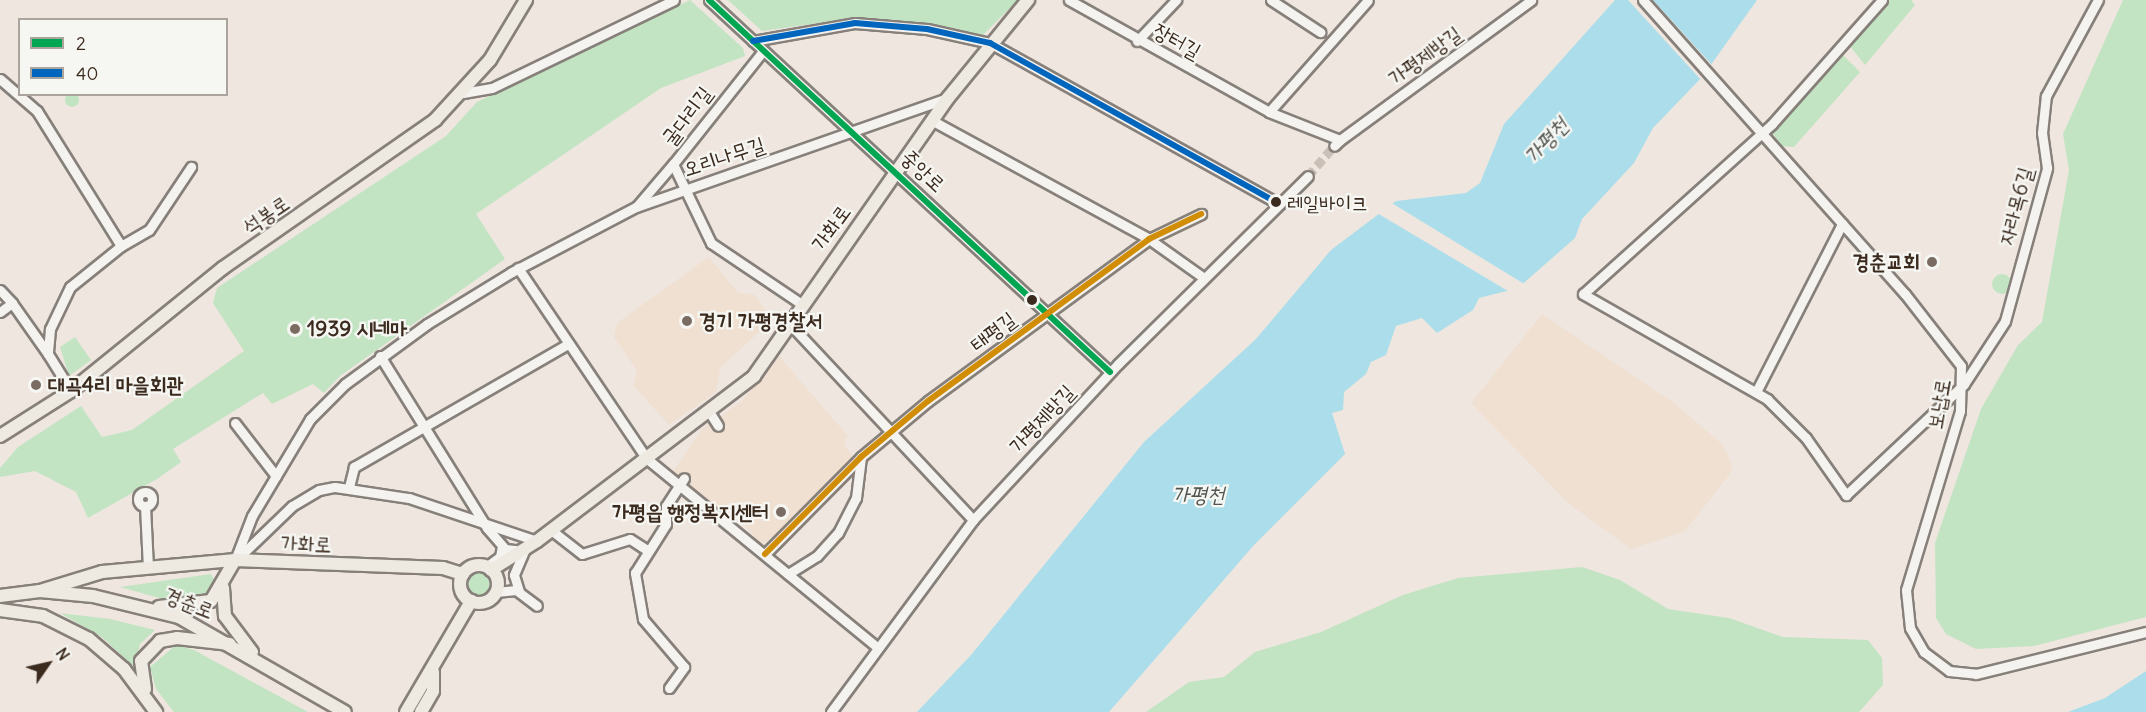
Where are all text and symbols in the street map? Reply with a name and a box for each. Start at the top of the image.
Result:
legend [18,18,228,96]
street label: 장터길 [1149,18,1205,64]
street label: 가평제방길 [1383,21,1467,91]
text: 2 [76,32,86,55]
text: 40 [76,62,98,85]
street label: 굴다리길 [657,81,717,151]
water label: 가평천 [1518,113,1574,169]
street label: 오리나무길 [680,132,768,182]
street label: 중앙로 [896,144,950,198]
street label: 자라목6길 [1994,164,2038,248]
street label: 석봉로 [238,190,294,240]
place label: 레일바이크 [1287,190,1367,214]
marker: 레일바이크 [1270,196,1282,208]
street label: 가화로 [806,200,856,256]
place label: 경춘교회 [1852,249,1920,275]
marker: 경춘교회 [1925,255,1939,269]
unlabelled marker [1026,294,1038,306]
street label: 태평길 [965,307,1021,357]
place label: 경기 가평경찰서 [699,308,822,334]
marker: 경기 가평경찰서 [680,314,694,328]
place label: 1939 시네마 [307,316,407,342]
marker: 1939 시네마 [288,322,302,336]
place label: 대곡4리 마을회관 [48,372,183,398]
street label: 보납로 [1922,377,1956,431]
marker: 대곡4리 마을회관 [29,378,43,392]
street label: 가평제방길 [1004,380,1080,458]
water label: 가평천 [1171,482,1225,508]
place label: 가평읍 행정복지센터 [612,499,769,525]
marker: 가평읍 행정복지센터 [774,505,788,519]
street label: 가화로 [280,531,332,557]
street label: 경춘로 [161,582,217,624]
north arrow [18,634,78,694]
text: N [52,644,74,664]

